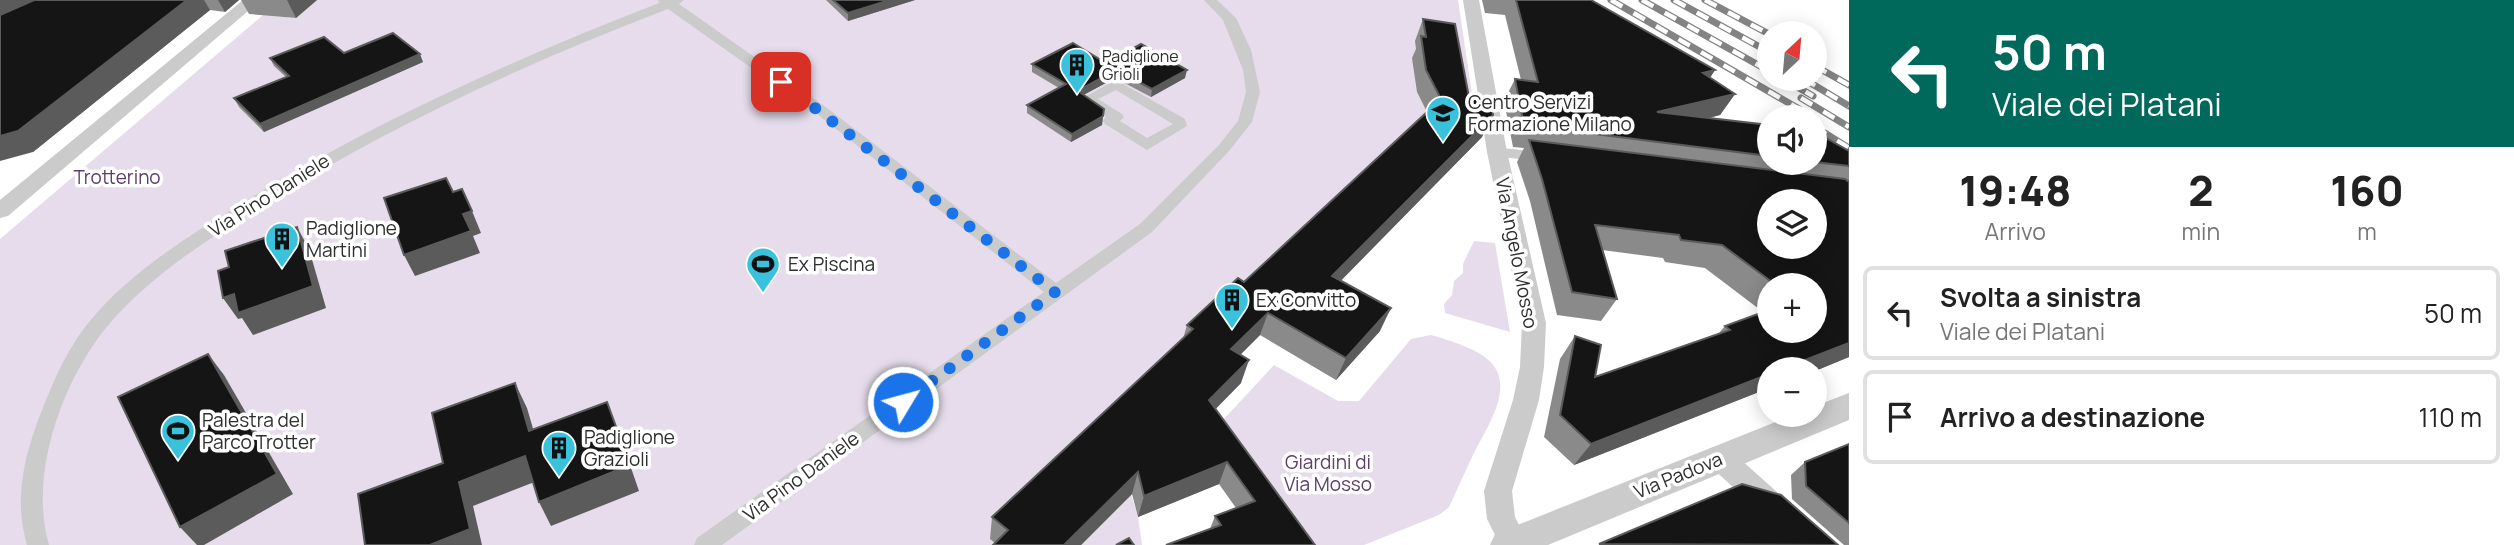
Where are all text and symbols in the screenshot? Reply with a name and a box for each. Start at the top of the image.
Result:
text: 50 m [1992,18,2107,85]
north arrow [1757,21,1827,91]
map controls [1757,21,1827,427]
icon: left [1877,28,1968,119]
place label: Padiglione Grioli [1102,45,1179,85]
building icon: Padiglione Grioli [1058,46,1096,95]
pin [751,52,811,112]
icon: arrive [762,63,800,101]
text: Viale dei Platani [1992,82,2222,126]
place label: Centro Servizi Formazione Milano [1468,89,1632,137]
school or university icon: Centro Servizi Formazione Milano [1424,94,1462,143]
button: sound [1757,105,1827,175]
street label: Via Pino Daniele [204,147,334,243]
text: 19:48 [1959,161,2071,219]
text: 2 [2188,161,2214,219]
text: 160 [2330,161,2404,219]
park label: Trotterino [73,164,161,190]
street label: Via Angelo Mosso [1490,175,1544,331]
button: layers [1757,189,1827,259]
place label: Padiglione Martini [306,215,397,263]
text: Arrivo [1985,215,2046,247]
text: min [2182,215,2220,247]
text: m [2357,215,2377,247]
building icon: Padiglione Martini [263,220,301,269]
sports icon: Ex Piscina [744,245,782,294]
place label: Ex Piscina [788,251,875,277]
button: + [1757,273,1827,343]
text: Svolta a sinistra [1940,279,2141,315]
building icon: Ex Convitto [1213,281,1251,330]
place label: Ex Convitto [1256,287,1356,313]
icon: left [1881,294,1919,332]
text: 50 m [2424,295,2482,331]
text: Viale dei Platani [1940,315,2105,347]
button: − [1757,357,1827,427]
position arrow [866,365,940,439]
icon: arrive [1881,398,1919,436]
text: Arrivo a destinazione [1940,399,2205,435]
text: 110 m [2419,399,2482,435]
place label: Palestra del Parco Trotter [202,407,316,455]
sports icon: Palestra del Parco Trotter [159,412,197,461]
place label: Padiglione Grazioli [584,424,675,472]
street label: Via Pino Daniele [738,425,864,527]
building icon: Padiglione Grazioli [540,429,578,478]
street label: Via Padova [1630,445,1726,505]
park label: Giardini di Via Mosso [1284,449,1372,497]

